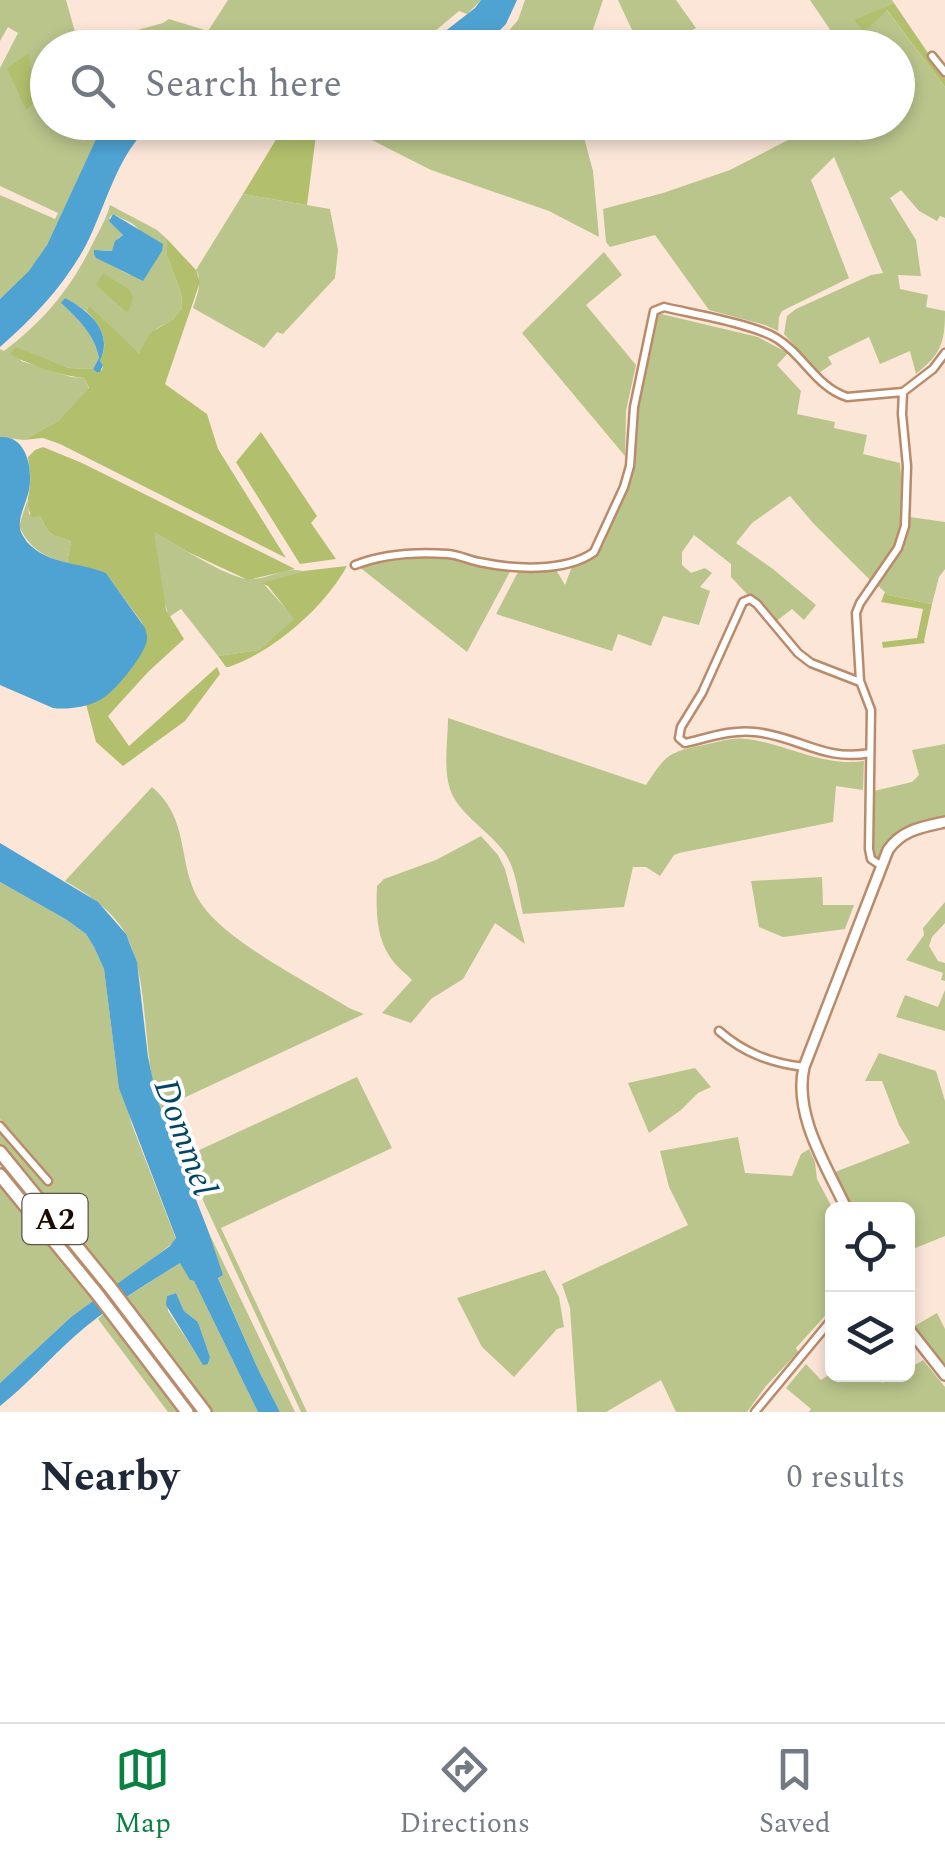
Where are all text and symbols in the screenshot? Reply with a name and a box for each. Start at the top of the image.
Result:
search box [30,30,915,140]
text: Search here [145,56,342,114]
icon: search [65,58,120,113]
water label: Dommel [139,1071,230,1204]
road number: A2 [22,1194,88,1244]
map controls [825,1202,915,1382]
button: locate [825,1202,915,1292]
button: layers [825,1292,915,1382]
text: Nearby [40,1446,179,1509]
text: 0 results [786,1453,905,1502]
tab: Map [114,1742,171,1845]
tab: Directions [399,1742,530,1845]
tab: Saved [759,1742,831,1845]

